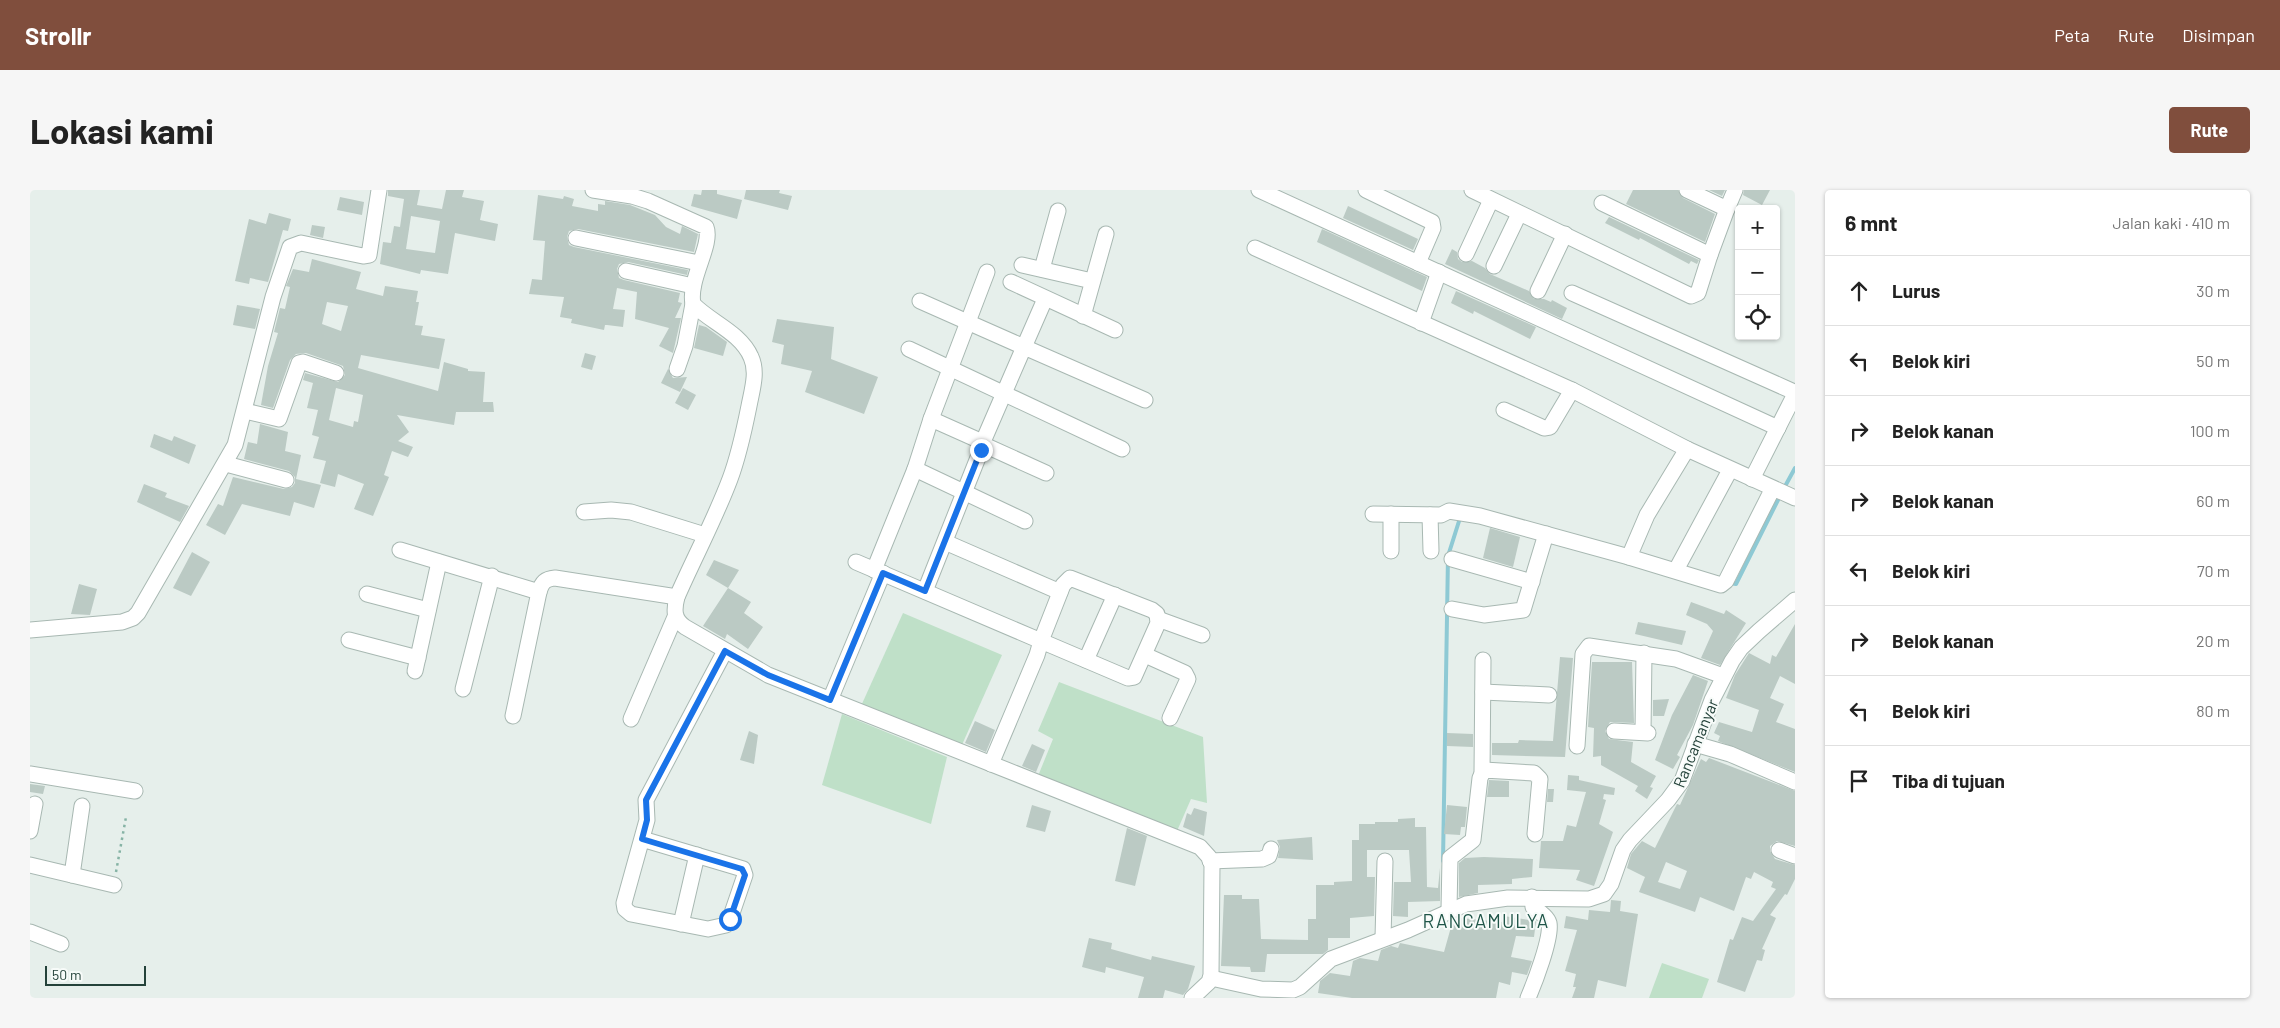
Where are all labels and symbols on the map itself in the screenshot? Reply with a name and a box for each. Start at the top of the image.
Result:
route end [970,439,993,462]
street label: Rancamanyar [1669,696,1721,790]
route start [719,908,742,931]
district label: RANCAMULYA [1423,909,1549,932]
scale bar [45,963,146,986]

